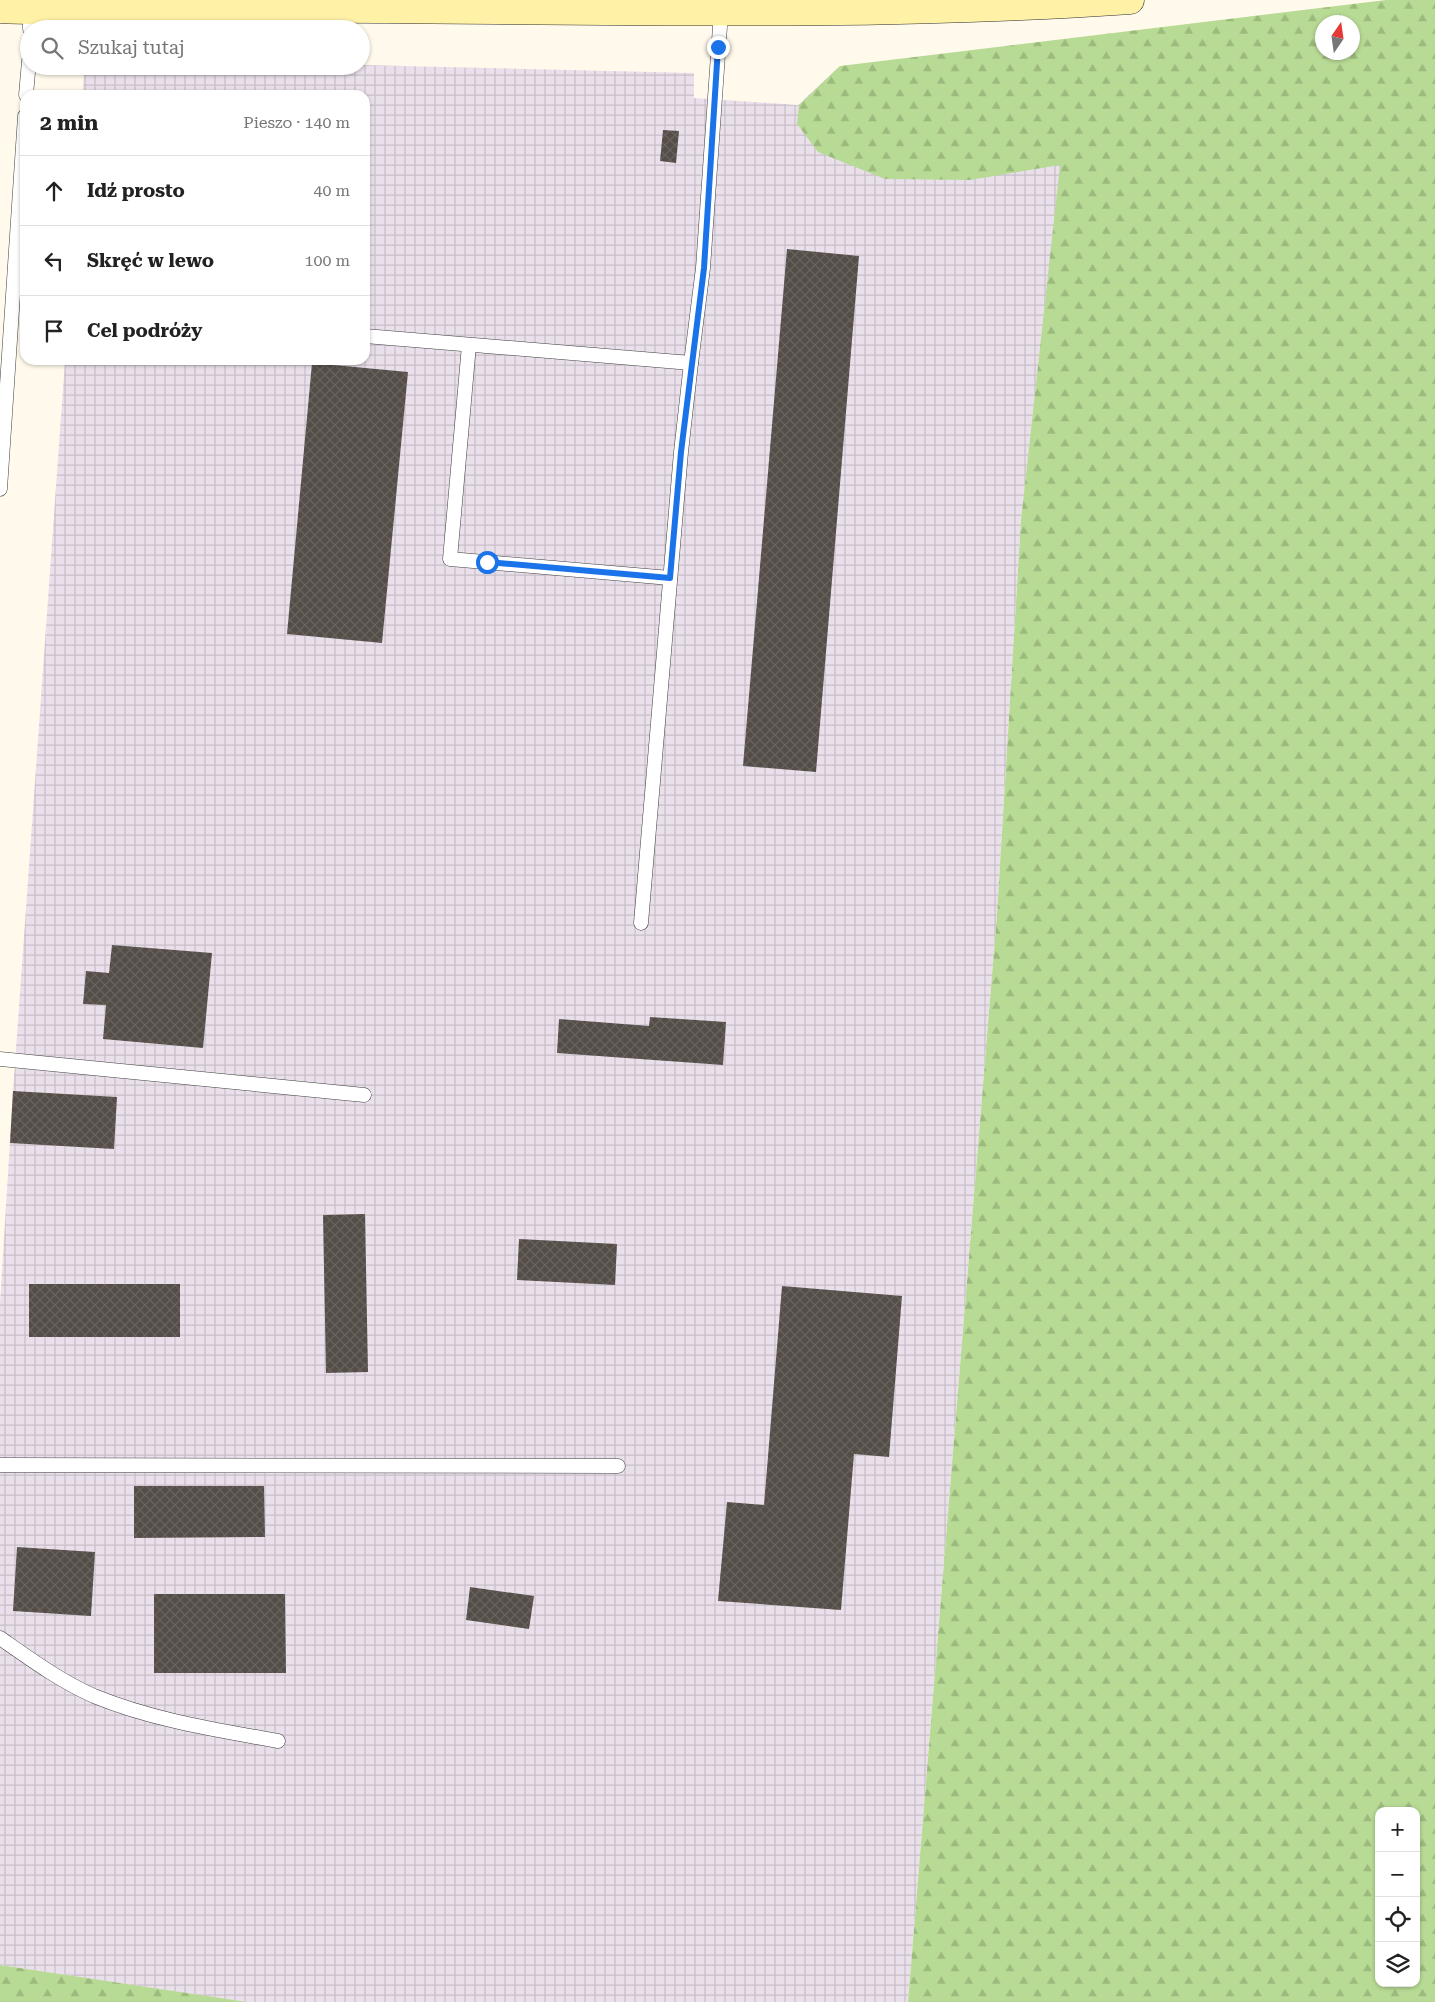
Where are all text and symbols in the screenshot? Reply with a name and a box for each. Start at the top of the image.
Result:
north arrow [1315,15,1360,60]
search box [20,20,370,75]
icon: search [38,34,66,62]
text: Szukaj tutaj [78,36,185,59]
route end [707,36,730,59]
text: 2 min [40,111,98,135]
text: Pieszo · 140 m [243,113,350,132]
icon: ahead [40,177,68,205]
text: Idź prosto [87,179,185,202]
text: 40 m [313,181,350,200]
icon: left [40,247,68,275]
text: Skręć w lewo [87,249,214,272]
text: 100 m [304,251,350,270]
icon: arrive [40,317,68,345]
text: Cel podróży [87,319,202,342]
route start [476,551,499,574]
map controls [1375,1807,1420,1987]
button: + [1375,1807,1420,1852]
button: − [1375,1852,1420,1897]
button: locate [1375,1897,1420,1942]
button: layers [1375,1942,1420,1987]

